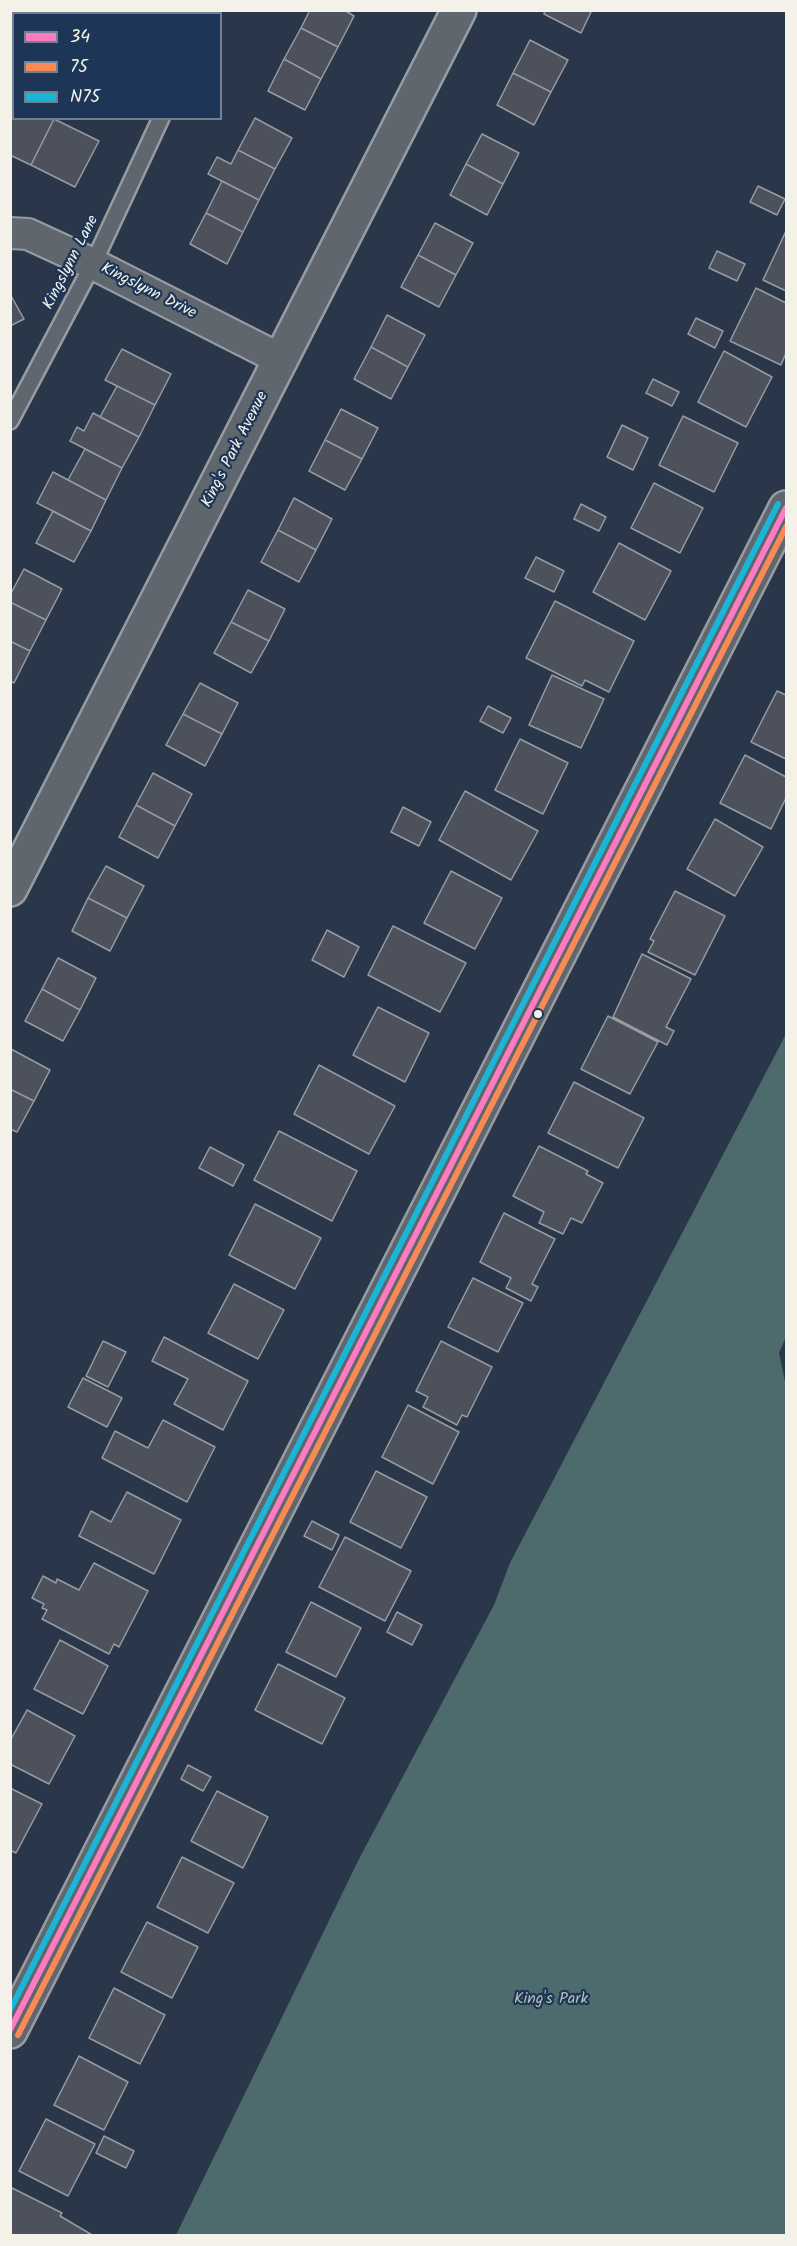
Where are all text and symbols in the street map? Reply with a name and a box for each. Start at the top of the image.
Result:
legend [12,12,222,120]
text: 34 [70,23,90,52]
text: 75 [70,53,88,82]
text: N75 [70,83,100,112]
street label: Kingslynn Lane [40,213,104,313]
street label: Kingslynn Drive [97,260,199,324]
street label: King's Park Avenue [199,389,273,511]
unlabelled marker [532,1008,544,1020]
park label: King's Park [514,1990,588,2010]

